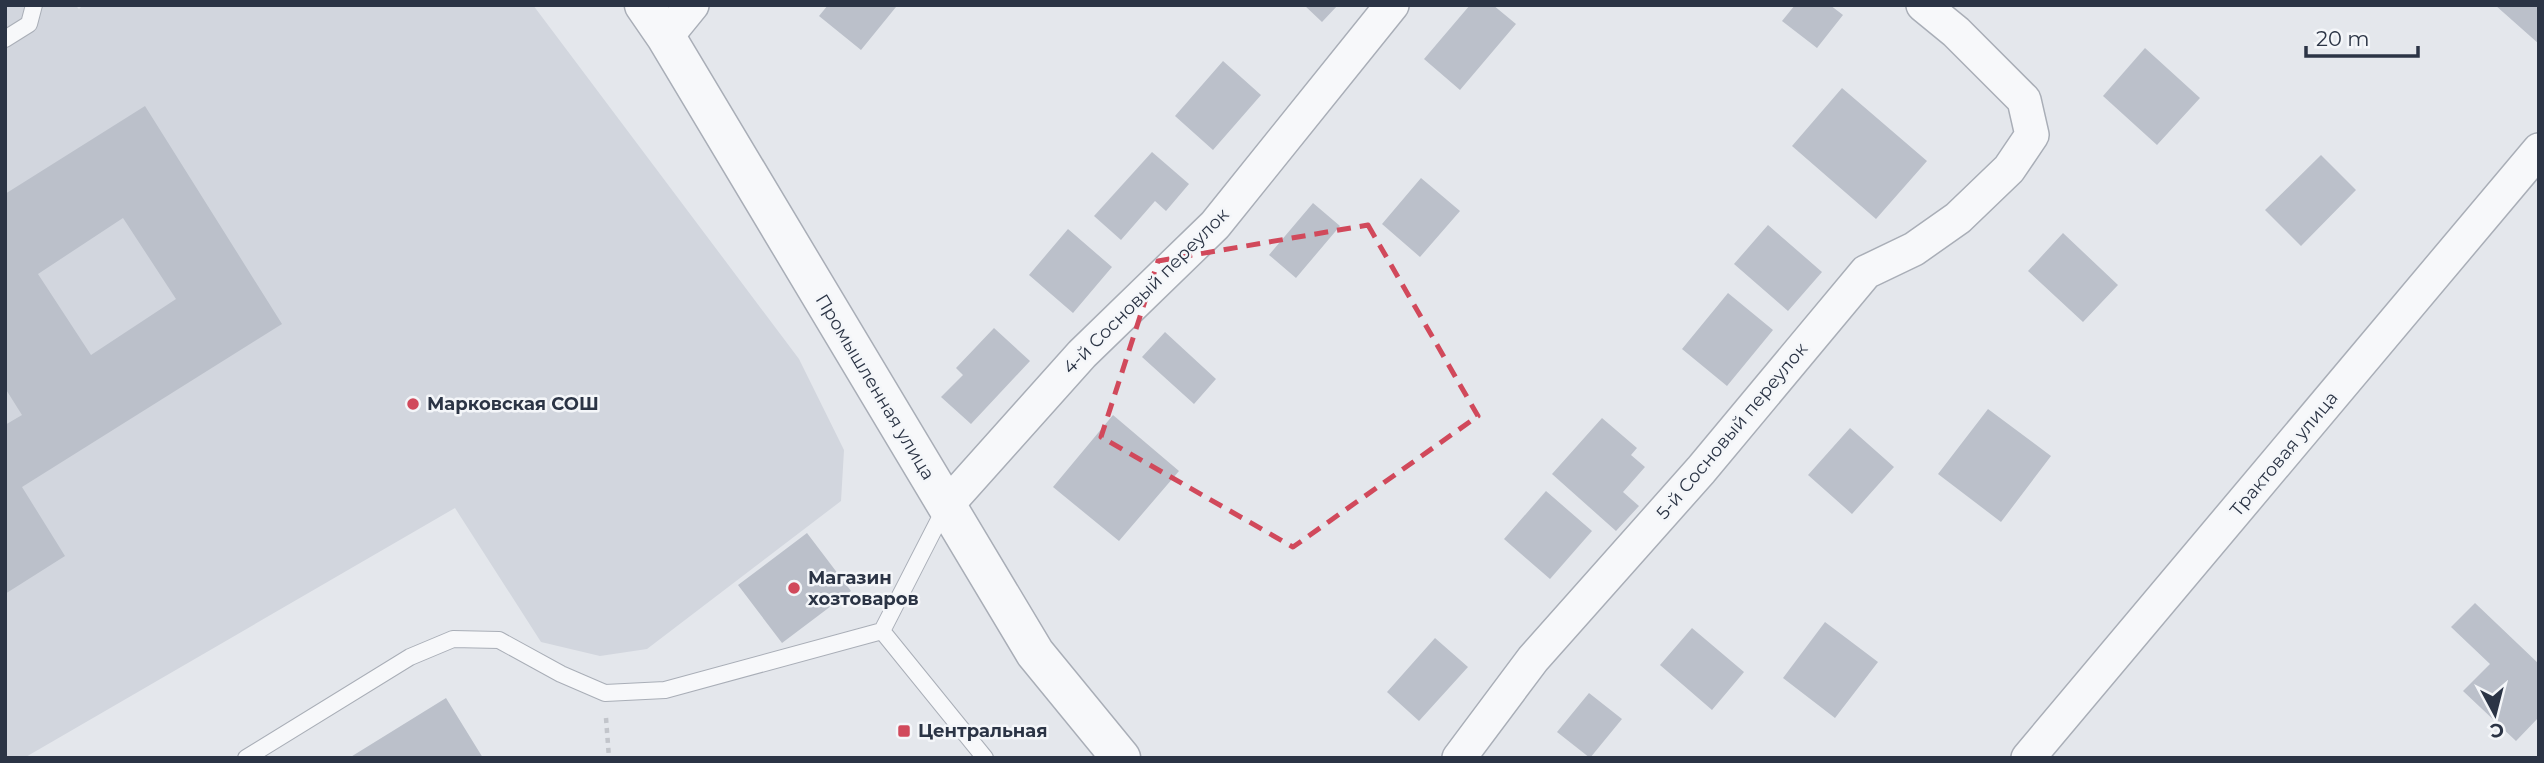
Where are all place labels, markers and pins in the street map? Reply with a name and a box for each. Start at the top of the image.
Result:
place label: Марковская СОШ [427,393,599,415]
marker: Марковская СОШ [405,396,421,412]
place label: Магазин хозтоваров [808,567,919,610]
marker: Магазин хозтоваров [786,580,802,596]
place label: Центральная [918,720,1047,742]
marker: Центральная [896,723,912,739]

